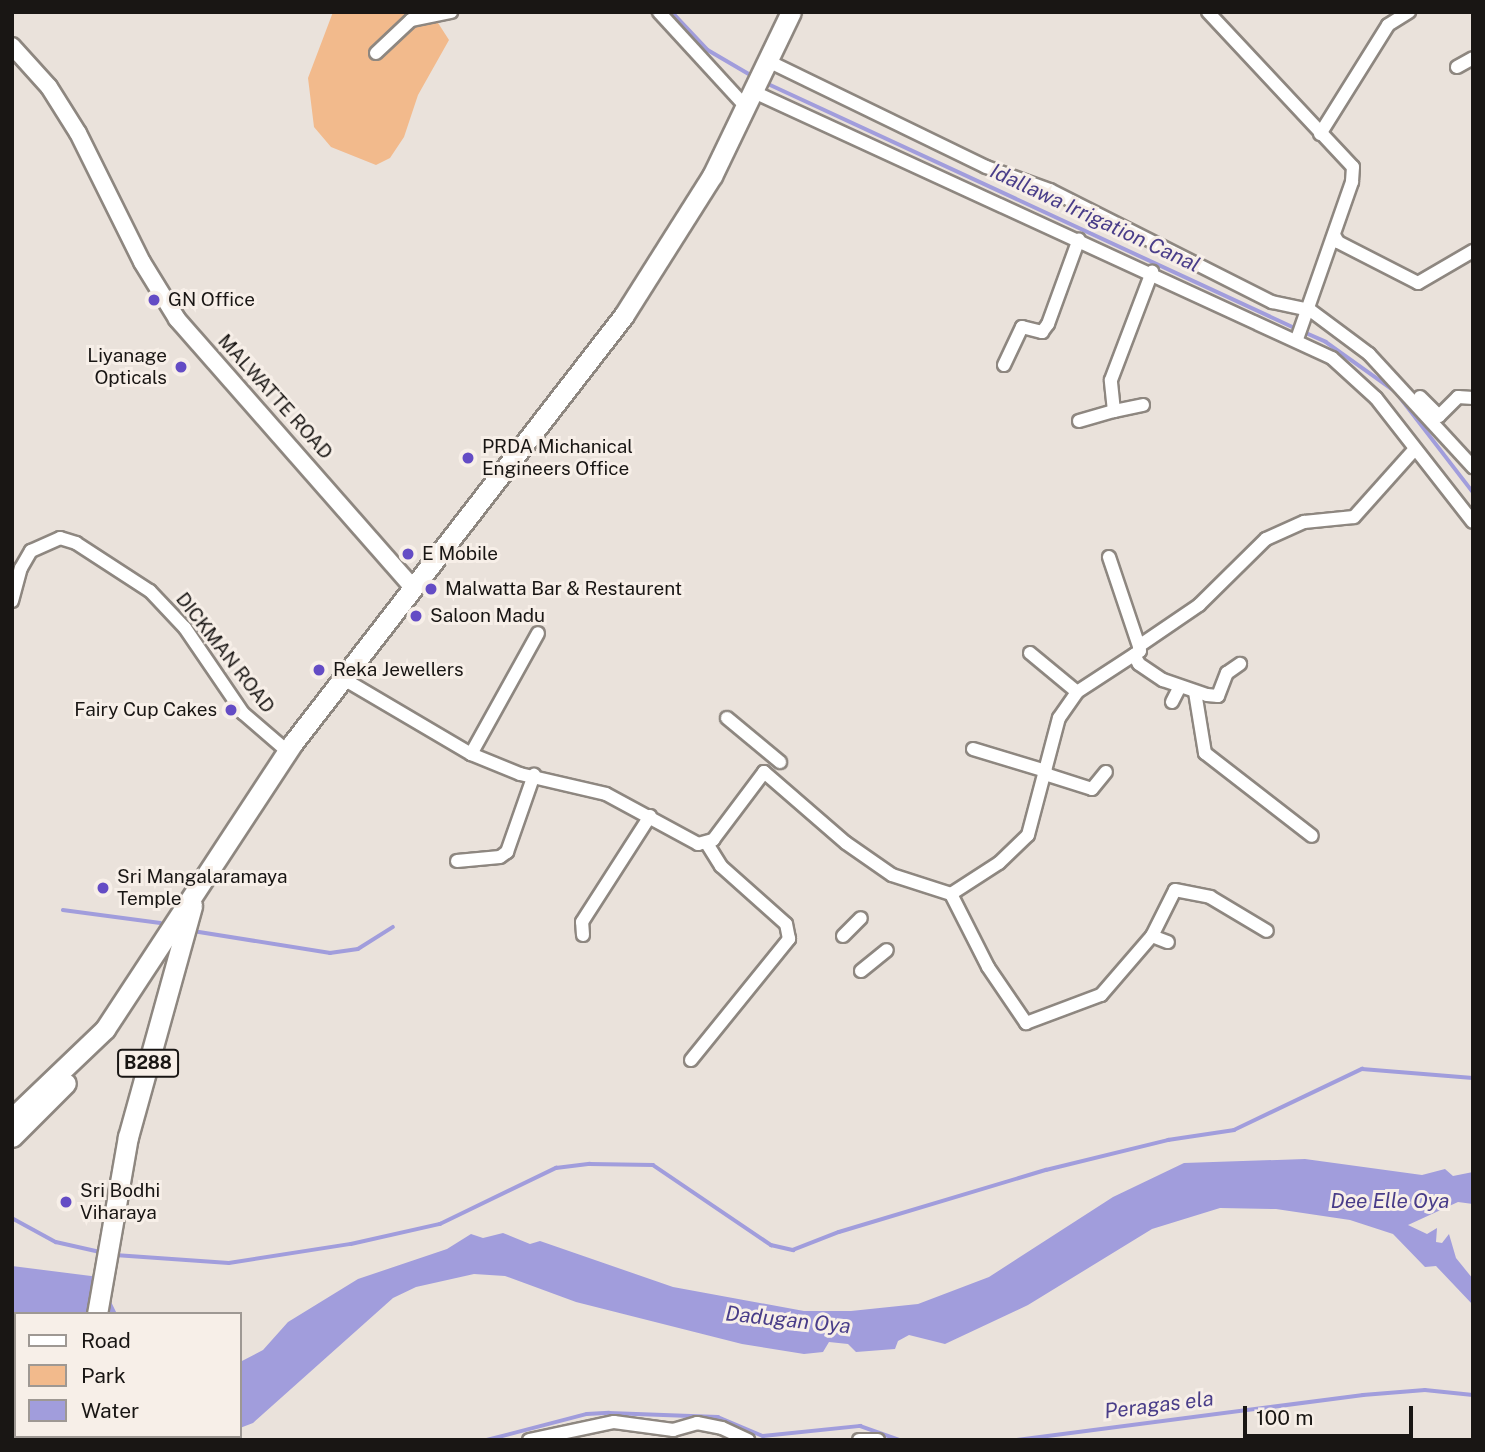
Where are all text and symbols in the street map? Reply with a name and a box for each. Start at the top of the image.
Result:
water label: Idallawa Irrigation Canal [986,158,1204,278]
place label: GN Office [168,289,255,311]
marker: GN Office [146,292,162,308]
street label: MALWATTE ROAD [213,330,337,464]
place label: Liyanage Opticals [87,345,167,389]
marker: Liyanage Opticals [173,359,189,375]
place label: PRDA Michanical Engineers Office [482,436,633,480]
marker: PRDA Michanical Engineers Office [460,450,476,466]
place label: E Mobile [422,543,498,565]
marker: E Mobile [400,546,416,562]
place label: Malwatta Bar & Restaurent [445,578,682,600]
marker: Malwatta Bar & Restaurent [423,581,439,597]
street label: DICKMAN ROAD [171,588,279,718]
place label: Saloon Madu [430,605,545,627]
marker: Saloon Madu [408,608,424,624]
place label: Reka Jewellers [333,659,464,681]
marker: Reka Jewellers [311,662,327,678]
place label: Fairy Cup Cakes [74,699,217,721]
marker: Fairy Cup Cakes [223,702,239,718]
place label: Sri Mangalaramaya Temple [117,866,288,910]
marker: Sri Mangalaramaya Temple [95,880,111,896]
road number: B288 [116,1048,180,1078]
place label: Sri Bodhi Viharaya [80,1180,160,1224]
water label: Dee Elle Oya [1330,1188,1450,1214]
marker: Sri Bodhi Viharaya [58,1194,74,1210]
water label: Dadugan Oya [724,1301,852,1339]
legend [14,1312,242,1438]
text: Road [81,1328,131,1353]
text: Park [81,1363,126,1388]
water label: Peragas ela [1103,1386,1215,1424]
scale bar [1247,1392,1417,1436]
text: Water [81,1398,139,1423]
text: 100 m [1256,1405,1313,1430]

